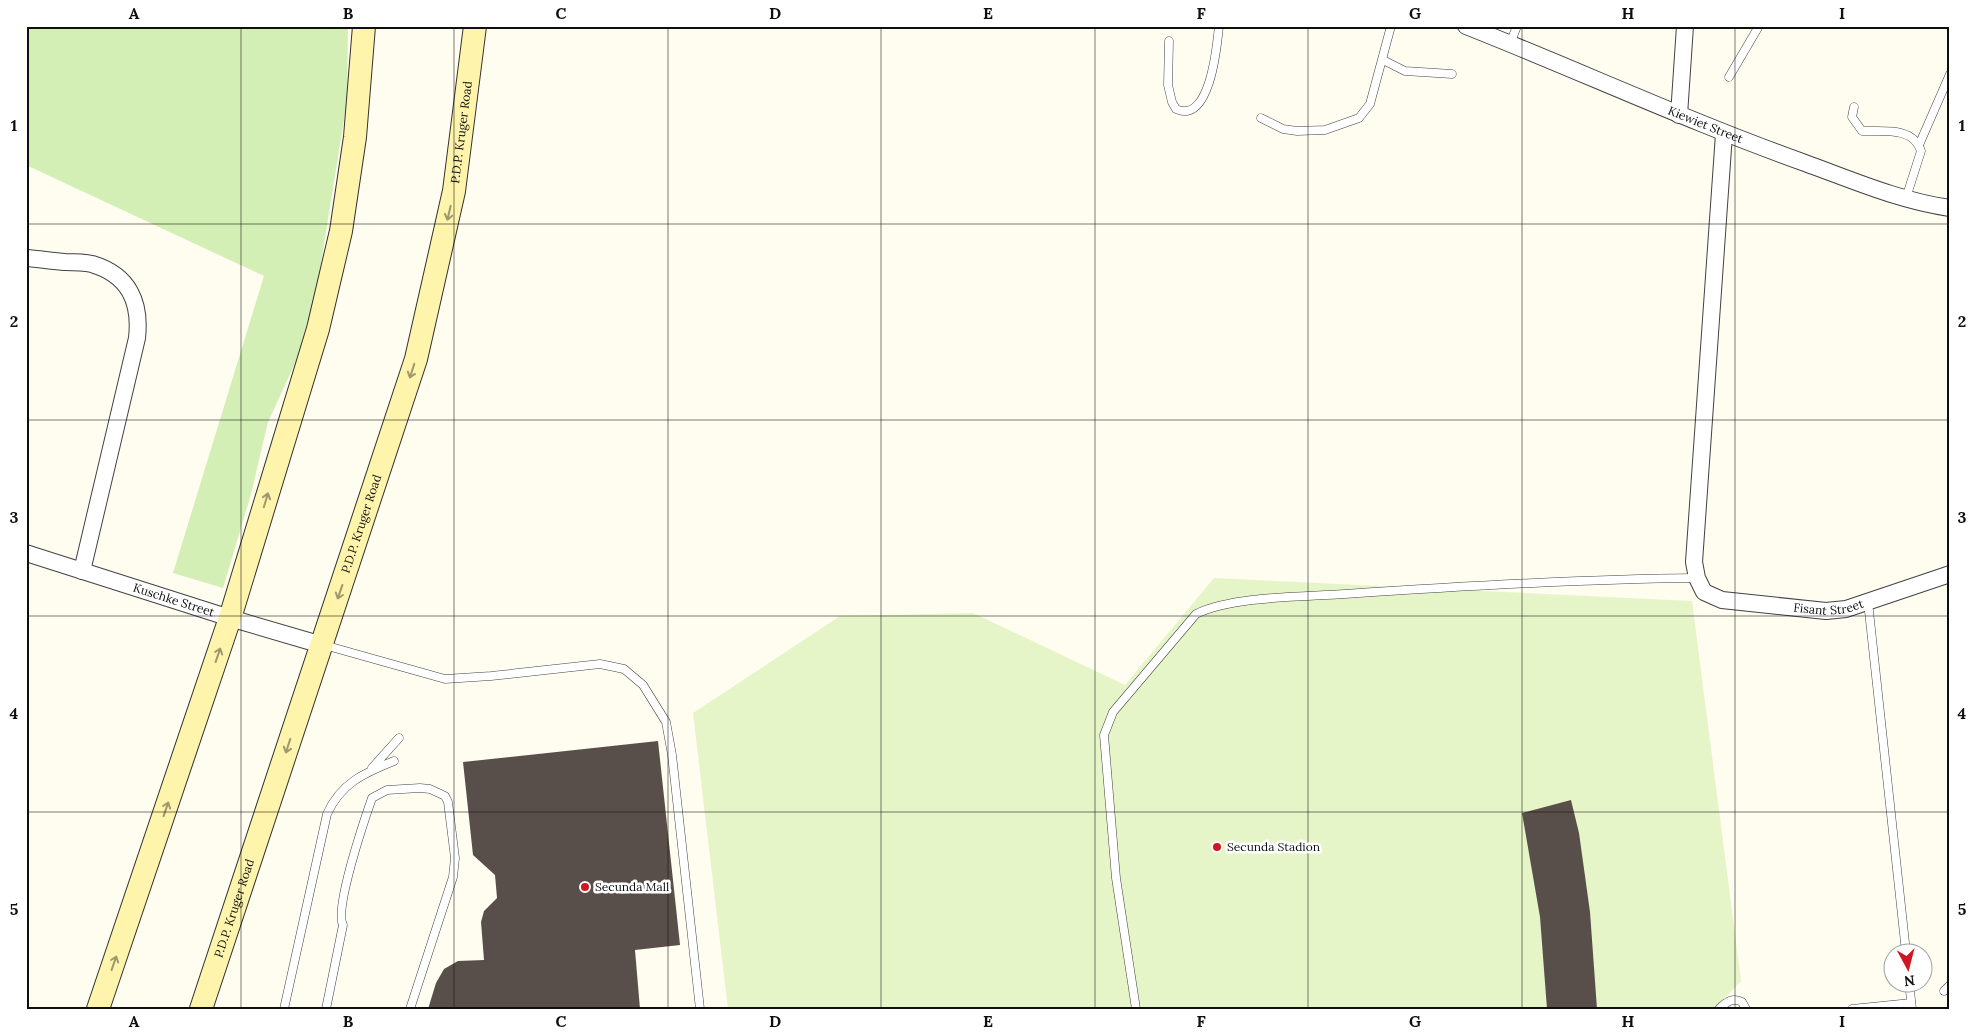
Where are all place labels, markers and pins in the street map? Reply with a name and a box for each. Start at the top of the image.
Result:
place label: Secunda Stadion [1227,839,1320,854]
marker: Secunda Stadion [1211,841,1223,853]
place label: Secunda Mall [595,879,669,894]
marker: Secunda Mall [579,881,591,893]

